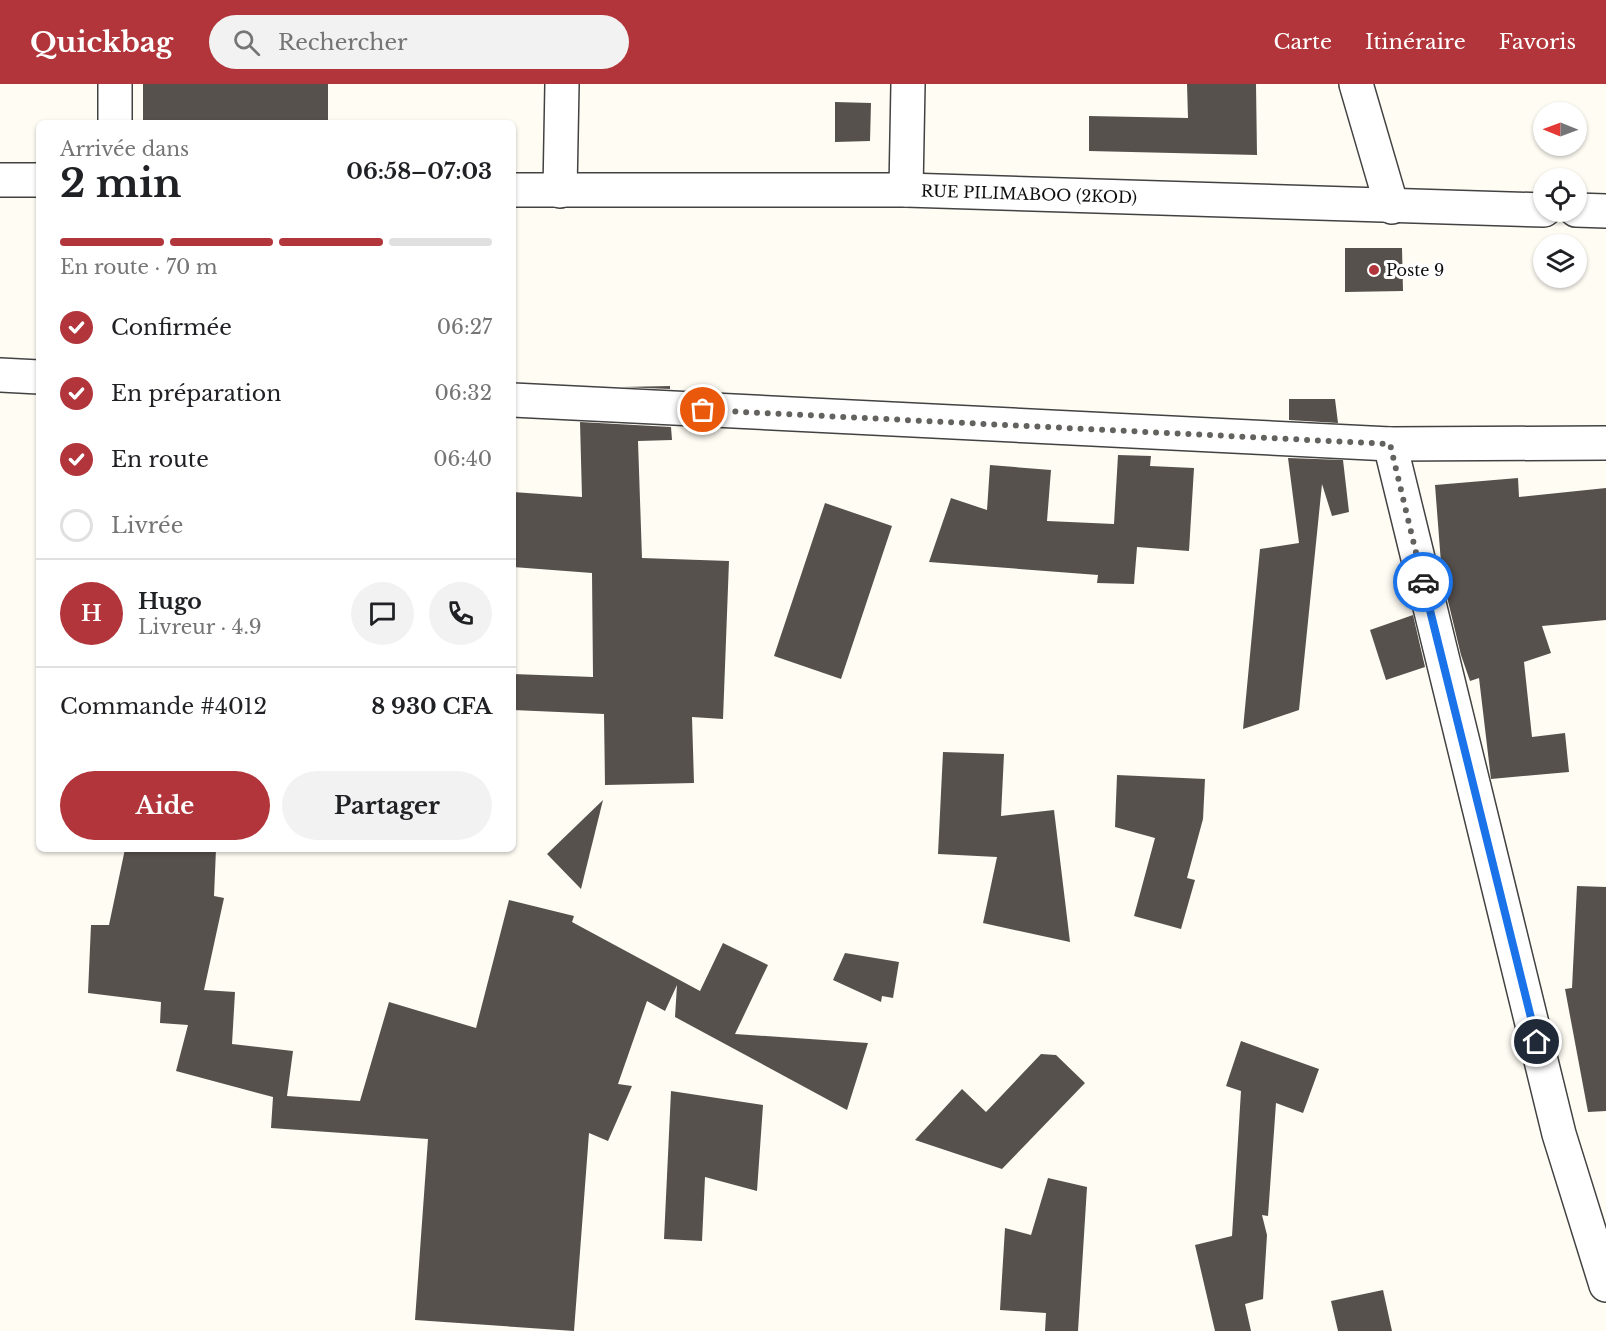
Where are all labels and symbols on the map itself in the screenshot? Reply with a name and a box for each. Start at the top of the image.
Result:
north arrow [1533,102,1587,156]
street label: RUE PILIMABOO (2KOD) [921,180,1137,207]
place label: Poste 9 [1386,260,1444,280]
marker: Poste 9 [1367,263,1381,277]
pin [677,384,728,435]
courier [1393,552,1453,612]
pin [1511,1016,1562,1067]

